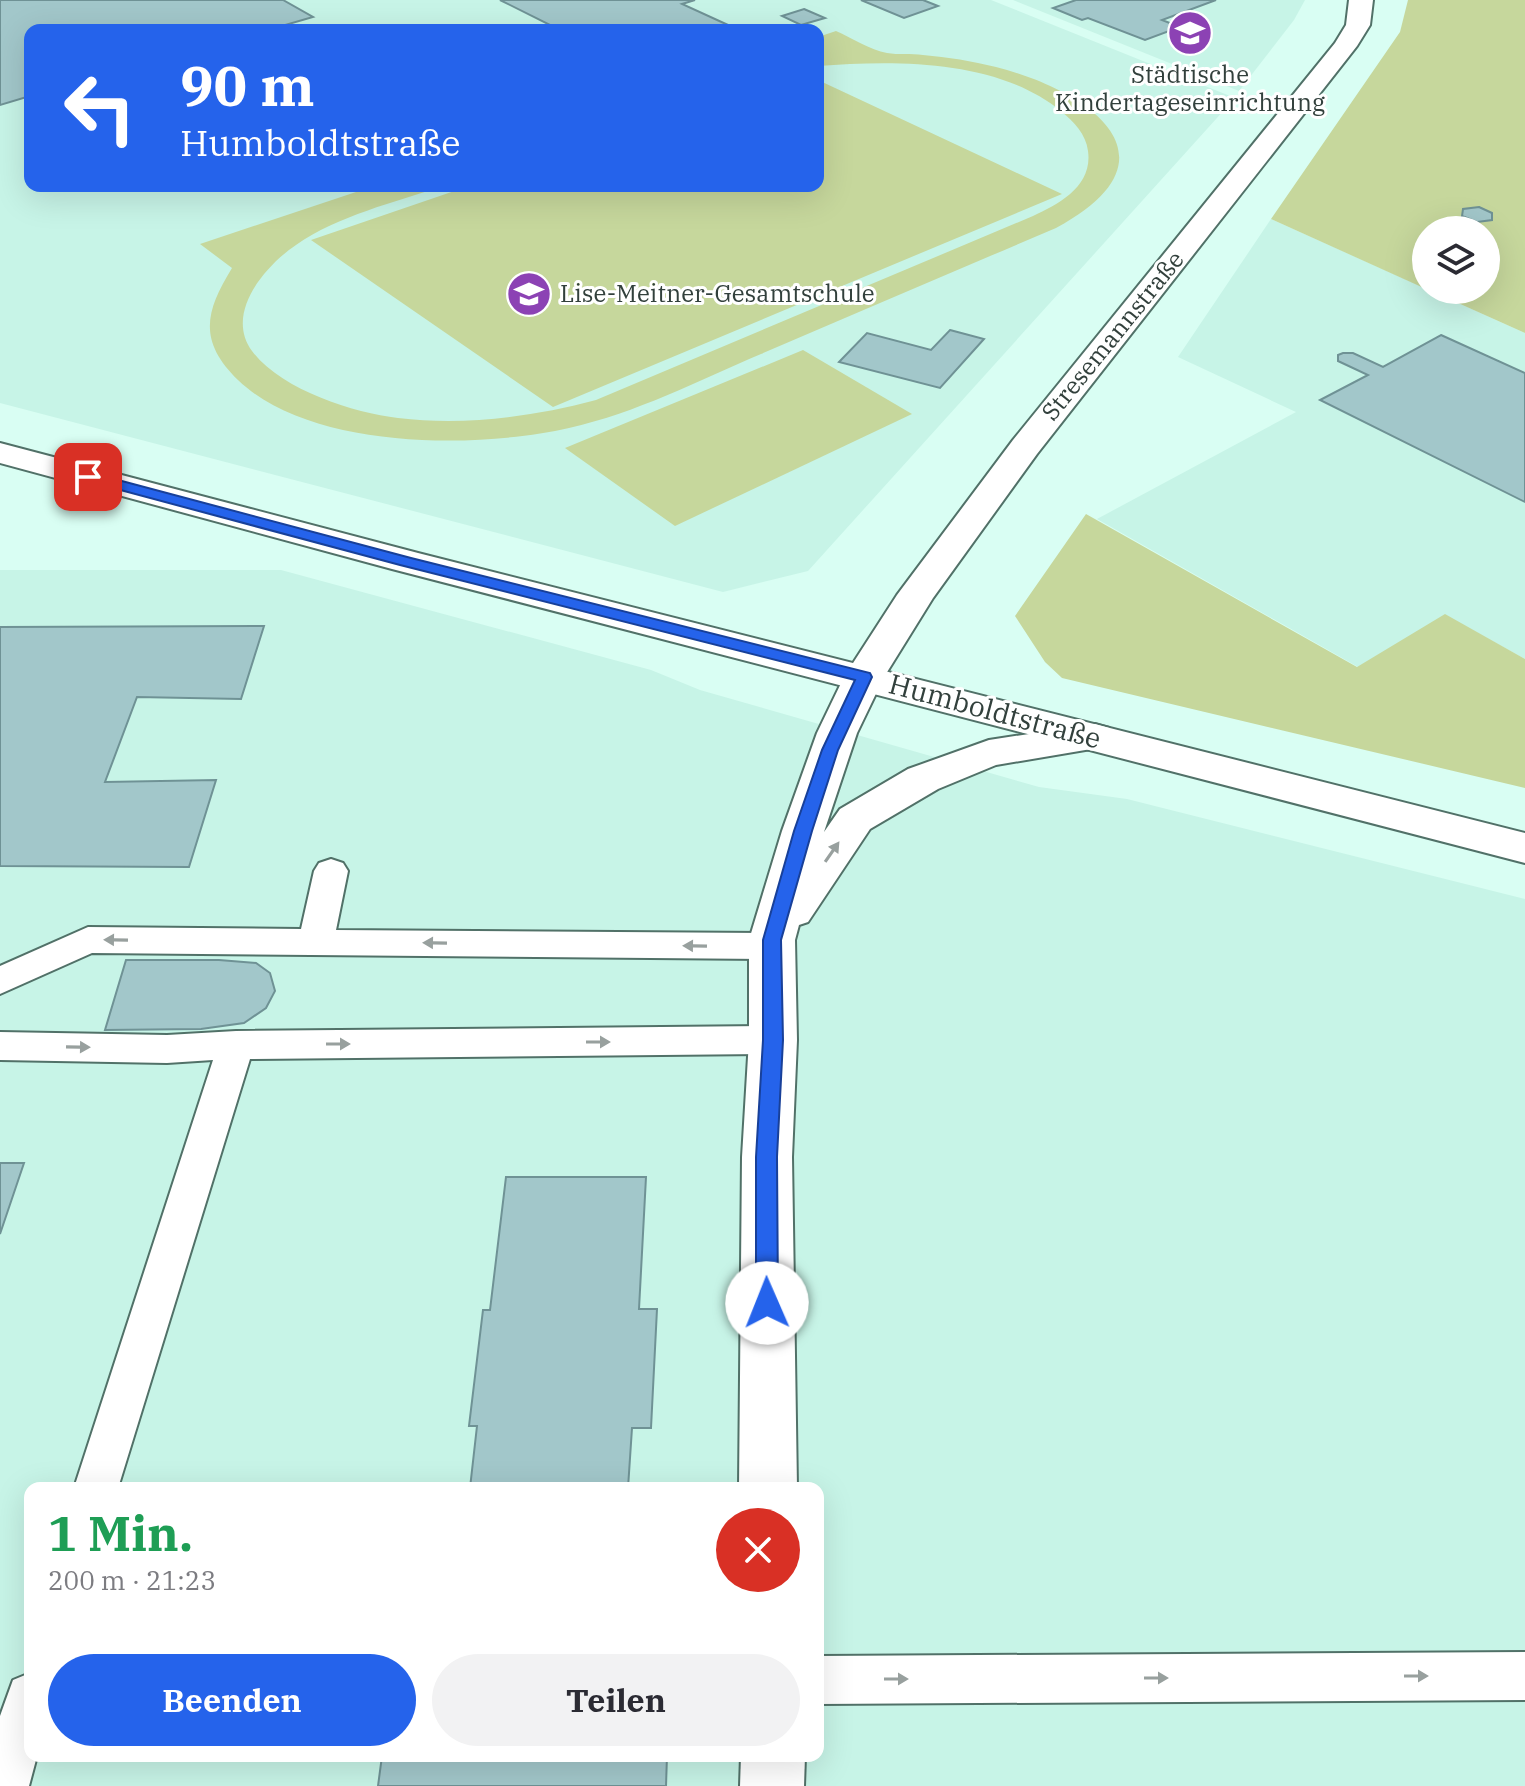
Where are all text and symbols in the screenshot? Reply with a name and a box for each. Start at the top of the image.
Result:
school or university icon: Städtische Kindertageseinrichtung [1166,9,1214,57]
text: 90 m [180,49,315,121]
icon: left [48,56,152,160]
place label: Städtische Kindertageseinrichtung [1055,58,1325,118]
text: Humboldtstraße [180,119,461,166]
map controls [1412,216,1500,304]
button: layers [1412,216,1500,304]
street label: Stresemannstraße [1034,244,1191,427]
school or university icon: Lise-Meitner-Gesamtschule [505,270,553,318]
place label: Lise-Meitner-Gesamtschule [560,277,875,309]
pin [54,443,122,511]
icon: arrive [66,455,110,499]
street label: Humboldtstraße [885,664,1105,757]
one-way arrow [824,842,839,863]
one-way arrow [103,934,128,946]
one-way arrow [422,937,447,949]
one-way arrow [682,940,707,952]
one-way arrow [586,1035,611,1048]
one-way arrow [326,1038,351,1050]
one-way arrow [66,1041,91,1054]
position arrow [725,1261,809,1345]
text: 1 Min. [48,1502,193,1564]
button: close [716,1508,800,1592]
text: 200 m · 21:23 [48,1563,216,1597]
button: Beenden [48,1654,416,1746]
button: Teilen [432,1654,800,1746]
one-way arrow [1404,1670,1429,1682]
one-way arrow [1144,1672,1169,1684]
one-way arrow [884,1673,909,1685]

